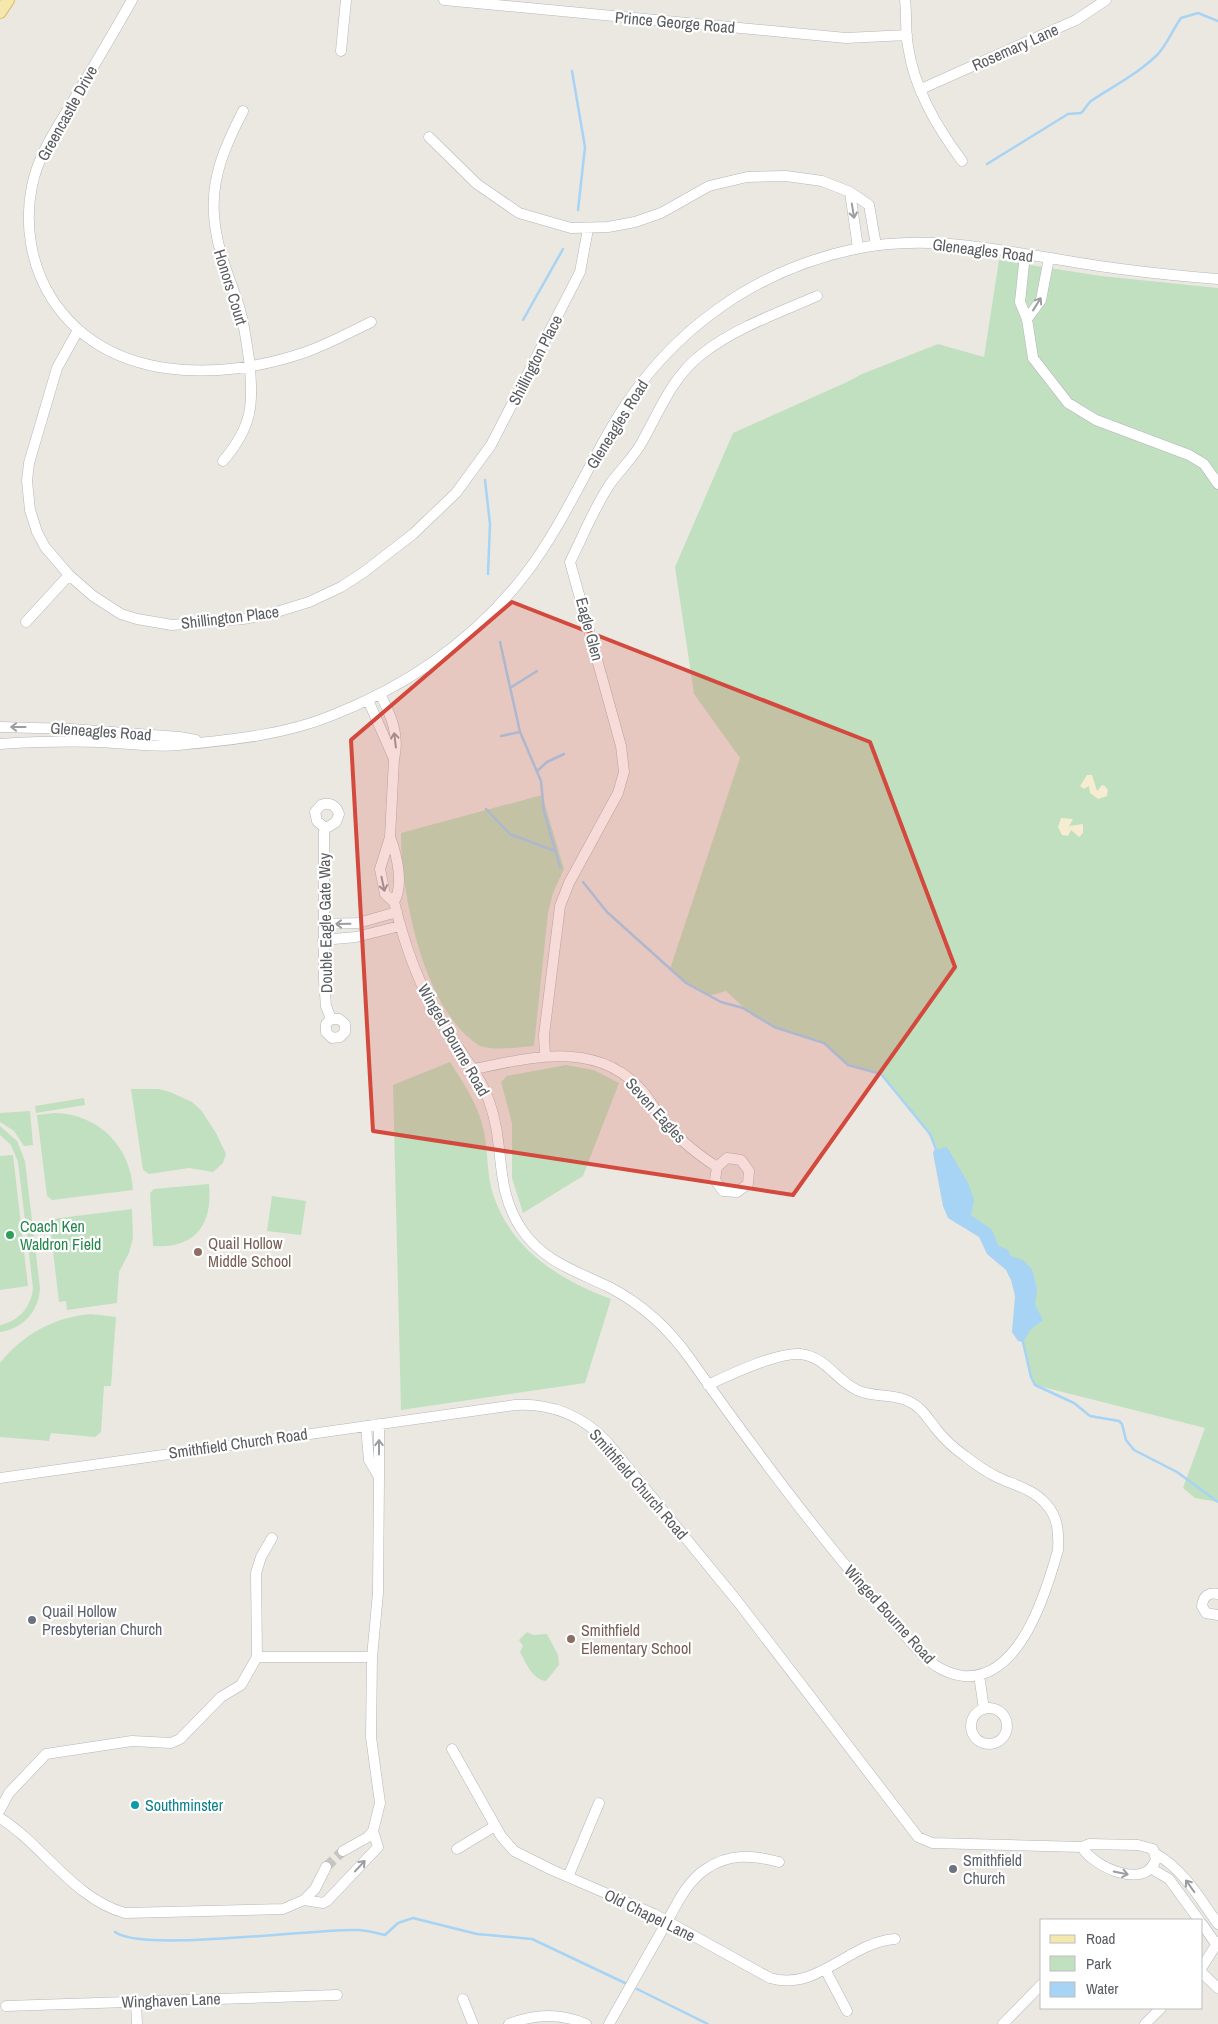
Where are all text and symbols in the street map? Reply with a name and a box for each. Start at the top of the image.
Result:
street label: Prince George Road [614,6,736,38]
street label: Rosemary Lane [968,18,1062,76]
street label: Greencastle Drive [32,61,102,165]
one-way arrow [848,203,858,219]
street label: Gleneagles Road [931,233,1035,267]
street label: Honors Court [209,246,253,328]
one-way arrow [1033,298,1043,312]
street label: Shillington Place [503,311,567,409]
street label: Gleneagles Road [581,375,653,473]
street label: Eagle Glen [571,595,609,663]
street label: Shillington Place [180,600,280,634]
street label: Gleneagles Road [50,716,152,746]
one-way arrow [10,722,26,732]
one-way arrow [390,733,400,749]
street label: Double Eagle Gate Way [313,852,337,993]
one-way arrow [379,876,388,892]
one-way arrow [336,919,352,929]
street label: Winged Bourne Road [413,980,495,1100]
street label: Seven Eagles [621,1073,691,1147]
place label: Coach Ken Waldron Field [20,1215,101,1255]
marker: Coach Ken Waldron Field [4,1229,16,1241]
place label: Quail Hollow Middle School [208,1232,291,1272]
marker: Quail Hollow Middle School [192,1246,204,1258]
street label: Smithfield Church Road [167,1422,309,1464]
street label: Smithfield Church Road [585,1424,693,1544]
one-way arrow [374,1439,384,1456]
street label: Winged Bourne Road [840,1560,940,1668]
place label: Quail Hollow Presbyterian Church [42,1600,162,1640]
marker: Quail Hollow Presbyterian Church [26,1614,38,1626]
place label: Smithfield Elementary School [581,1619,691,1659]
marker: Smithfield Elementary School [565,1633,577,1645]
place label: Southminster [145,1794,224,1816]
marker: Southminster [129,1799,141,1811]
place label: Smithfield Church [963,1849,1022,1889]
one-way arrow [354,1859,366,1872]
marker: Smithfield Church [947,1863,959,1875]
one-way arrow [1113,1868,1129,1878]
one-way arrow [1185,1879,1195,1893]
street label: Old Chapel Lane [601,1884,699,1946]
legend [1040,1919,1203,2009]
text: Road [1086,1928,1115,1949]
text: Park [1086,1953,1112,1974]
text: Water [1086,1978,1118,1999]
street label: Winghaven Lane [121,1987,221,2013]

